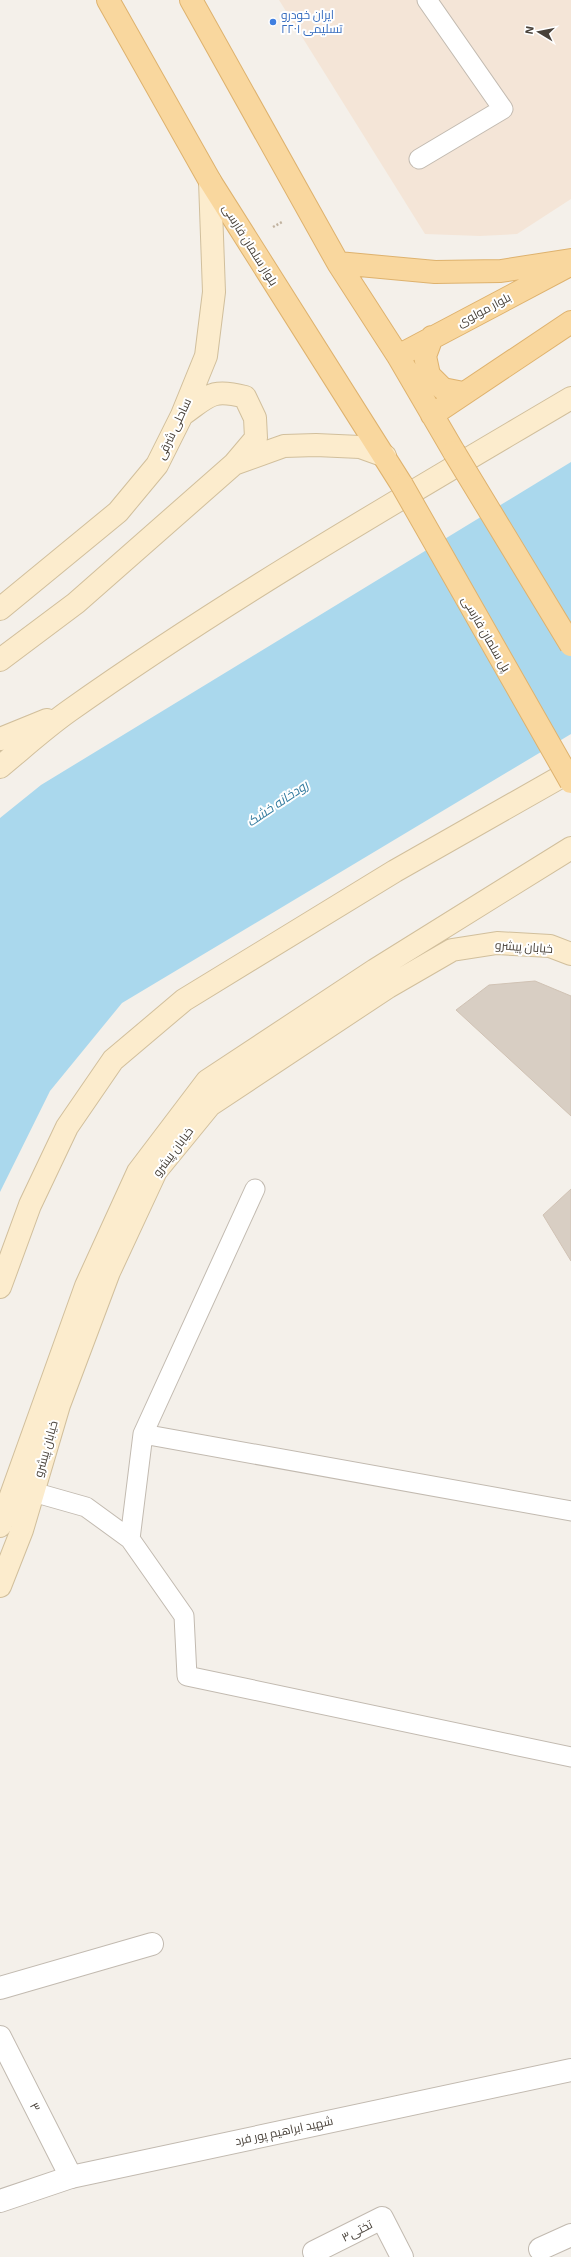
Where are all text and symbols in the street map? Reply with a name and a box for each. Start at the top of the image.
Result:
place label: ایران خودرو تسلیمی ۲۲۰۱ [281,7,343,36]
north arrow [519,12,559,52]
marker: ایران خودرو تسلیمی ۲۲۰۱ [268,17,278,27]
text: N [522,25,536,35]
street label: بلوار سلمان فارسی [219,201,282,288]
street label: بلوار مولوی [454,289,513,330]
street label: ساحلی شرقی [153,396,194,462]
street label: پل سلمان فارسی [457,593,514,676]
water label: رودخانه خشک [243,776,312,829]
street label: خیابان پیشرو [494,937,554,958]
street label: خیابان پیشرو [149,1124,198,1181]
street label: خیابان پیشرو [30,1419,63,1479]
street label: ۳ [28,2100,44,2113]
street label: شهید ابراهیم پور فرد [233,2113,335,2150]
street label: تختی۳ [339,2216,375,2245]

